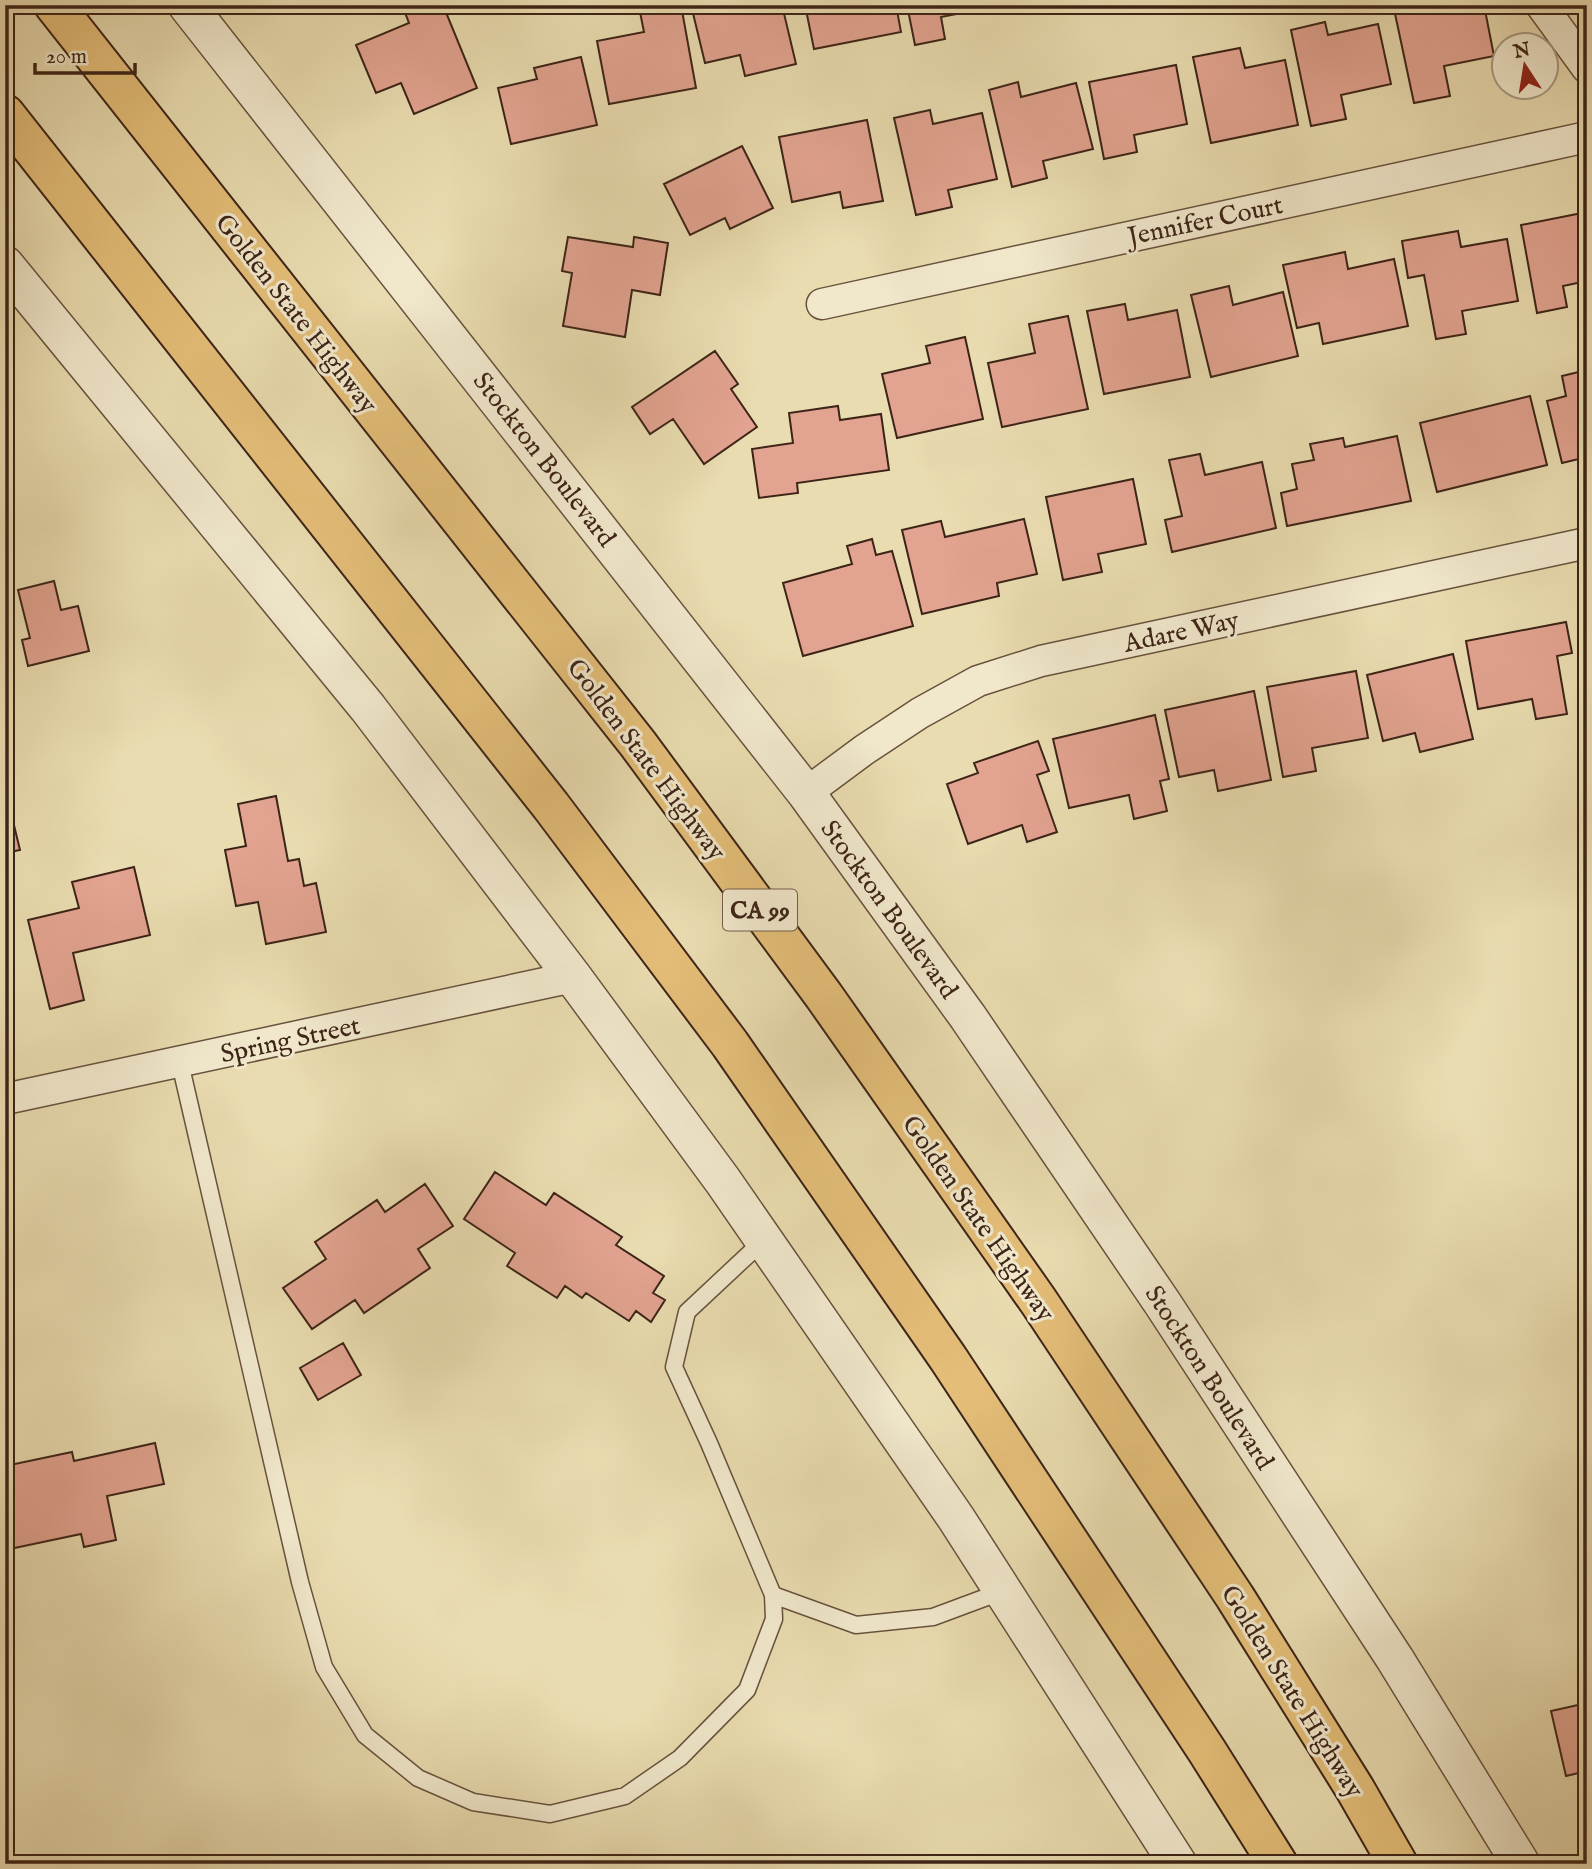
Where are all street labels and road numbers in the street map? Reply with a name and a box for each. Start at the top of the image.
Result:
street label: Jennifer Court [1122,189,1286,255]
street label: Golden State Highway [208,207,384,421]
street label: Stockton Boulevard [465,366,623,554]
street label: Adare Way [1120,604,1242,661]
street label: Golden State Highway [559,652,733,868]
street label: Stockton Boulevard [813,814,965,1006]
road number: CA 99 [723,890,797,930]
street label: Spring Street [217,1010,363,1071]
street label: Golden State Highway [894,1109,1062,1329]
street label: Stockton Boulevard [1137,1279,1281,1476]
street label: Golden State Highway [1213,1579,1371,1804]

